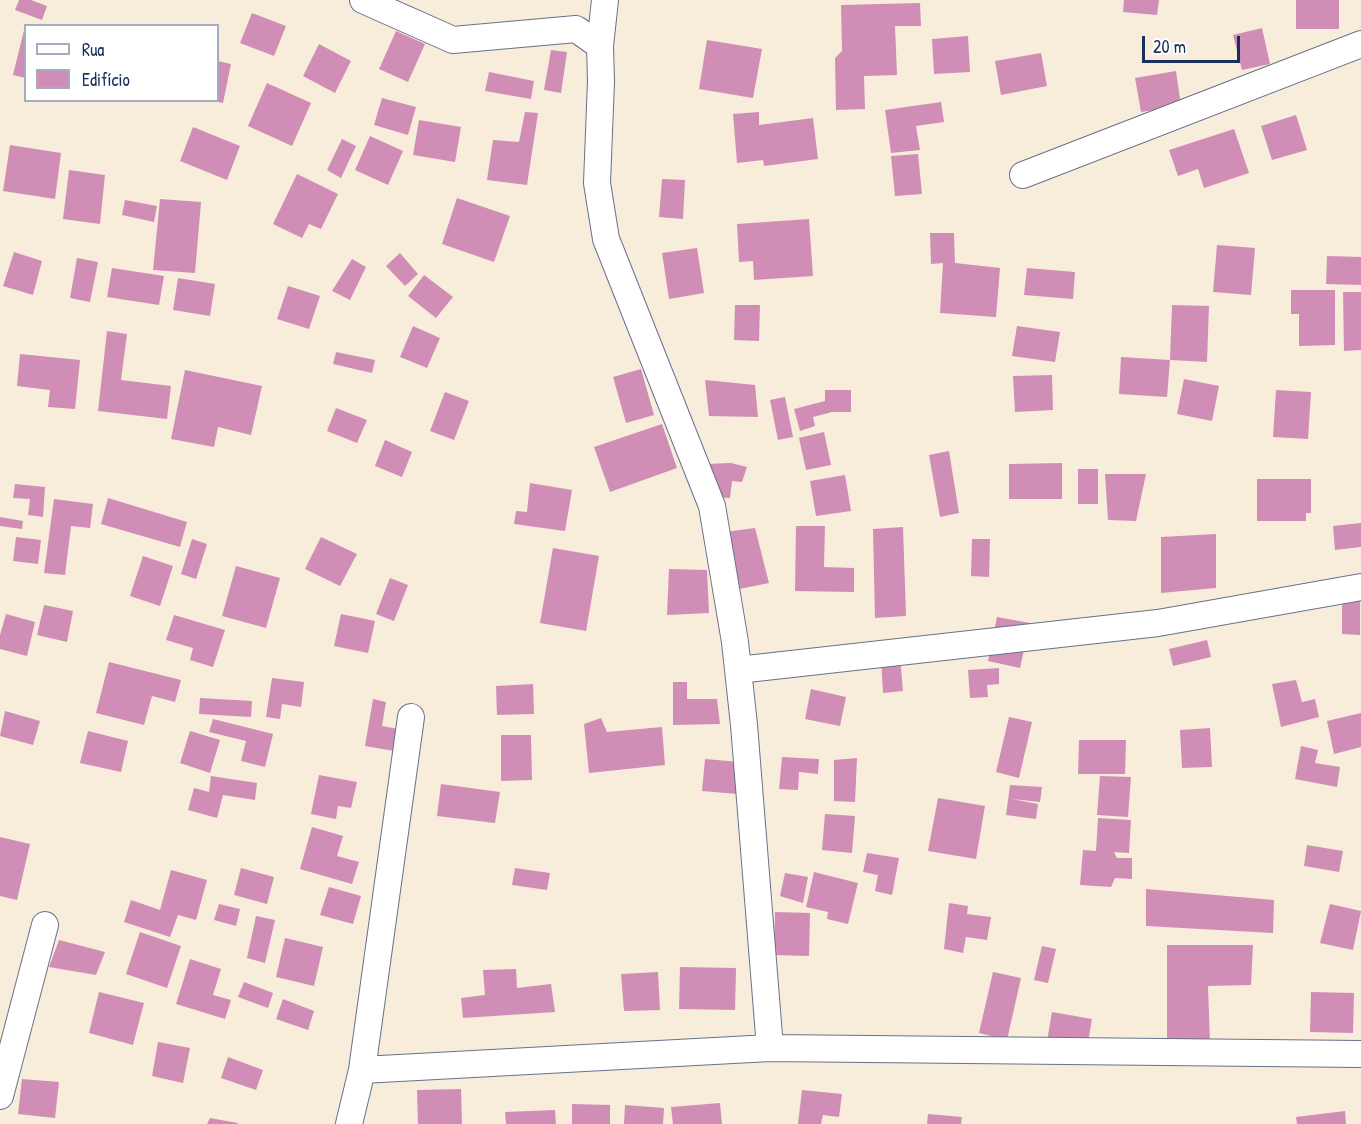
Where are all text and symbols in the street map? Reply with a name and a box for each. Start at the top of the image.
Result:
legend [24,24,219,102]
scale bar [1145,24,1242,62]
text: 20 m [1153,34,1186,59]
text: Rua [82,37,104,62]
text: Edifício [82,67,130,92]

